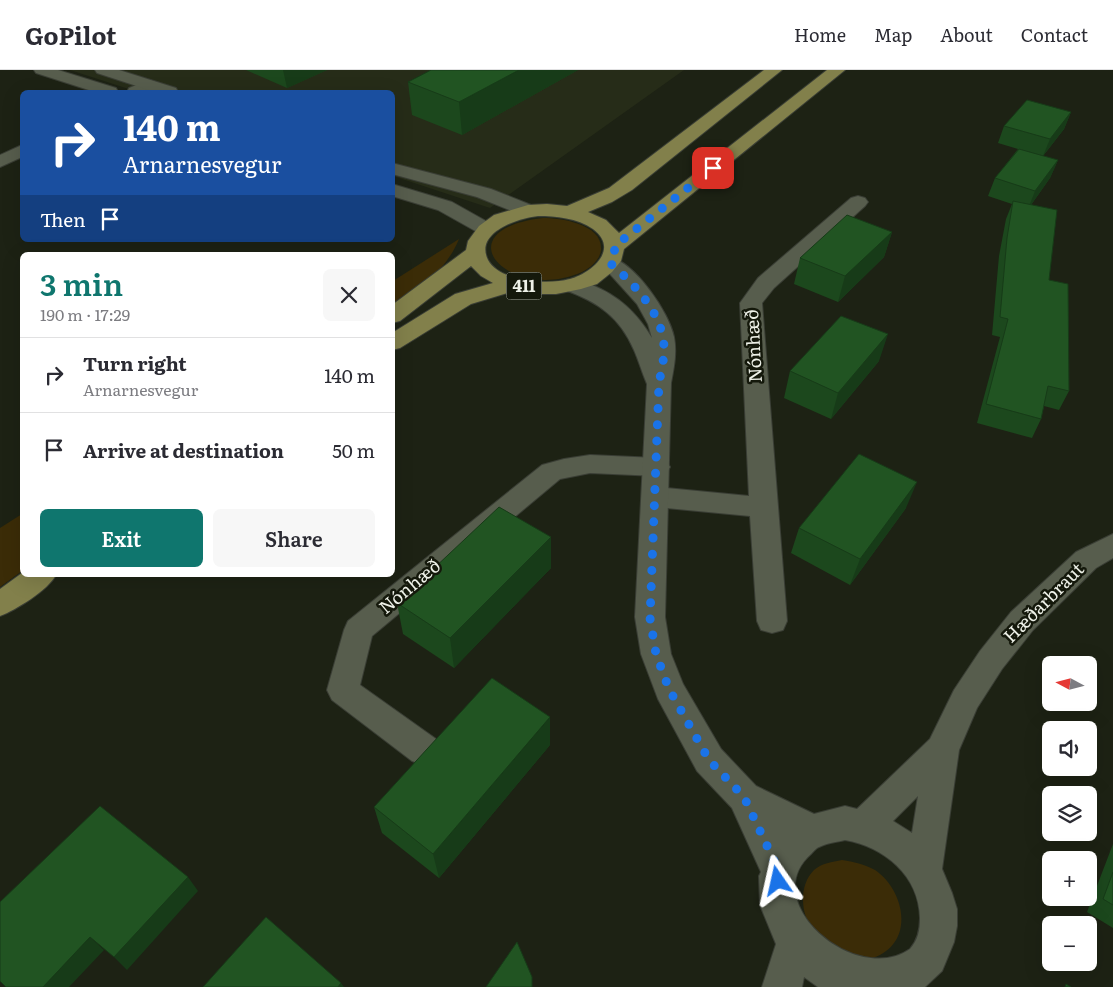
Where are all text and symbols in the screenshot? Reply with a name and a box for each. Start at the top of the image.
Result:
text: GoPilot [25,17,117,52]
text: Home [794,21,846,48]
text: Map [874,21,912,48]
text: About [940,21,993,48]
text: Contact [1021,21,1088,48]
text: 140 m [123,100,221,152]
icon: right [40,110,105,175]
text: Arnarnesvegur [123,147,282,180]
pin [692,147,734,189]
icon: arrive [699,154,727,182]
text: Then [40,205,86,233]
icon: arrive [96,205,124,233]
text: 3 min [40,261,123,305]
button: close [323,269,375,321]
road number: 411 [506,272,542,300]
text: 190 m · 17:29 [40,302,130,326]
street label: Nónhæð [737,309,768,383]
text: Turn right [83,349,187,377]
icon: right [40,361,68,389]
text: 140 m [324,361,375,389]
text: Arnarnesvegur [83,377,198,401]
icon: arrive [40,436,68,464]
text: Arrive at destination [83,436,284,464]
text: 50 m [332,436,375,464]
button: Exit [40,509,203,567]
button: Share [213,509,375,567]
street label: Nónhæð [372,552,446,620]
street label: Hæðarbraut [997,555,1090,648]
north arrow [1042,656,1098,711]
map controls [1042,656,1097,971]
button: sound [1042,721,1097,776]
button: layers [1042,786,1097,841]
button: + [1042,851,1097,906]
position arrow [751,854,803,906]
button: − [1042,916,1097,971]

